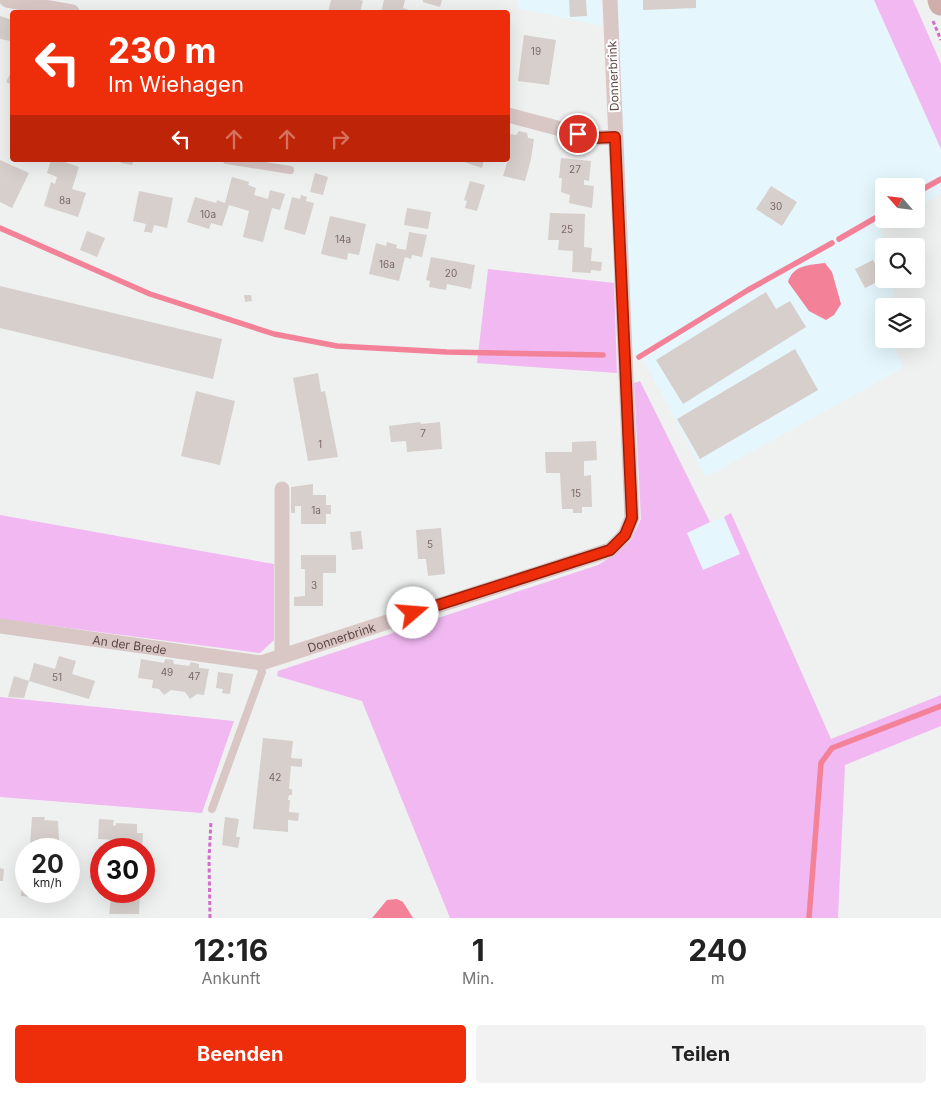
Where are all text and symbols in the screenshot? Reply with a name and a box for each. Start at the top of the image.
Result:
text: 230 m [108,29,216,71]
icon: left [25,30,90,95]
street label: Donnerbrink [604,40,622,111]
house number: 19 [531,45,541,57]
text: Im Wiehagen [108,71,244,97]
pin [557,113,599,155]
icon: arrive [564,120,592,148]
icon: left [167,125,195,153]
icon: ahead [220,125,248,153]
icon: ahead [273,125,301,153]
icon: right [326,125,354,153]
house number: 27 [569,163,581,175]
north arrow [875,178,925,228]
map controls [875,178,925,348]
house number: 8a [59,194,71,206]
house number: 30 [770,200,782,212]
house number: 10a [200,208,216,220]
house number: 25 [561,223,573,235]
house number: 14a [335,233,351,245]
button: search [875,238,925,288]
house number: 16a [379,258,395,270]
house number: 20 [445,267,457,279]
button: layers [875,298,925,348]
house number: 7 [420,427,426,439]
house number: 1 [318,438,322,450]
house number: 15 [571,487,581,499]
house number: 1a [311,504,321,516]
house number: 5 [427,538,433,550]
house number: 3 [311,579,317,591]
position arrow [386,586,438,638]
street label: Donnerbrink [305,619,377,655]
street label: An der Brede [92,632,168,657]
house number: 49 [161,666,173,678]
house number: 47 [188,670,200,682]
house number: 51 [52,671,62,683]
house number: 42 [269,771,281,783]
speed limit sign: 30 [90,838,155,903]
text: 20 [31,849,64,879]
text: km/h [33,875,62,890]
text: 12:16 [194,932,268,968]
text: 1 [472,932,485,968]
text: 240 [688,932,747,968]
text: Ankunft [202,968,260,988]
text: Min. [462,968,494,988]
text: m [711,968,725,988]
button: Beenden [15,1025,466,1083]
button: Teilen [476,1025,926,1083]

